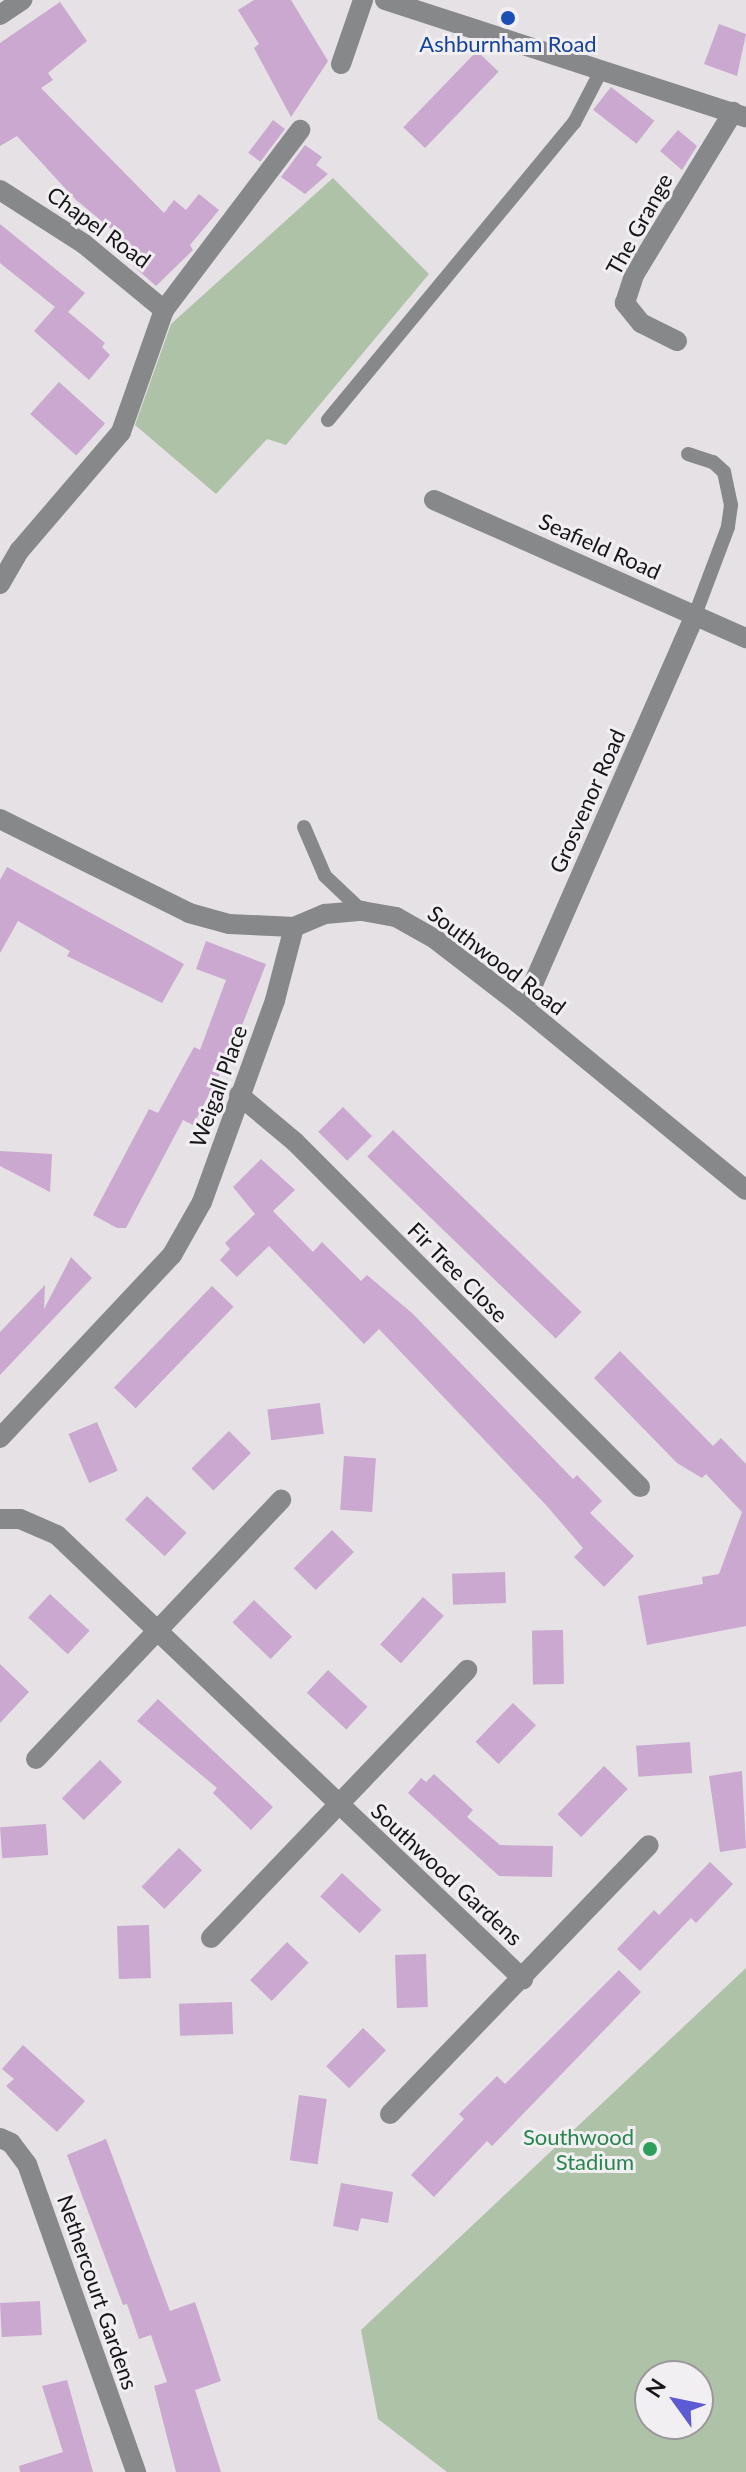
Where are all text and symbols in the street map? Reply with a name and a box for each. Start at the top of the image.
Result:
marker: Ashburnham Road [499,9,517,27]
place label: Ashburnham Road [419,31,597,57]
street label: The Grange [600,169,678,279]
street label: Chapel Road [42,181,156,273]
street label: Seafield Road [535,507,665,585]
street label: Grosvenor Road [543,725,631,877]
street label: Southwood Road [423,900,571,1020]
street label: Weigall Place [184,1021,252,1151]
street label: Fir Tree Close [402,1216,514,1328]
street label: Southwood Gardens [366,1797,528,1951]
place label: Southwood Stadium [523,2123,634,2174]
marker: Southwood Stadium [641,2140,659,2158]
street label: Nethercourt Gardens [52,2191,144,2393]
north arrow [634,2360,714,2440]
text: N [639,2373,671,2402]

